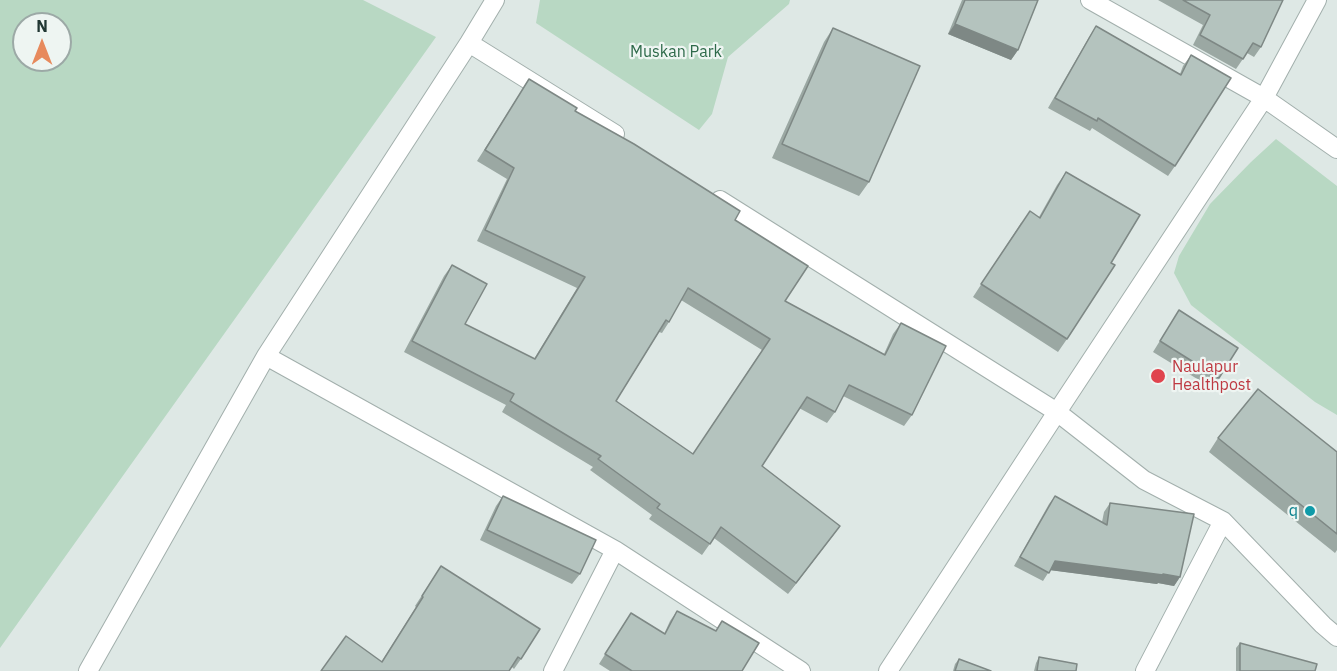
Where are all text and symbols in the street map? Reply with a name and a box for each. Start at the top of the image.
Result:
north arrow [12,12,72,72]
text: N [36,16,48,36]
park label: Muskan Park [630,42,722,62]
place label: Naulapur Healthpost [1172,357,1251,395]
marker: Naulapur Healthpost [1149,367,1167,385]
place label: q [1289,501,1298,521]
marker: q [1303,504,1317,518]

